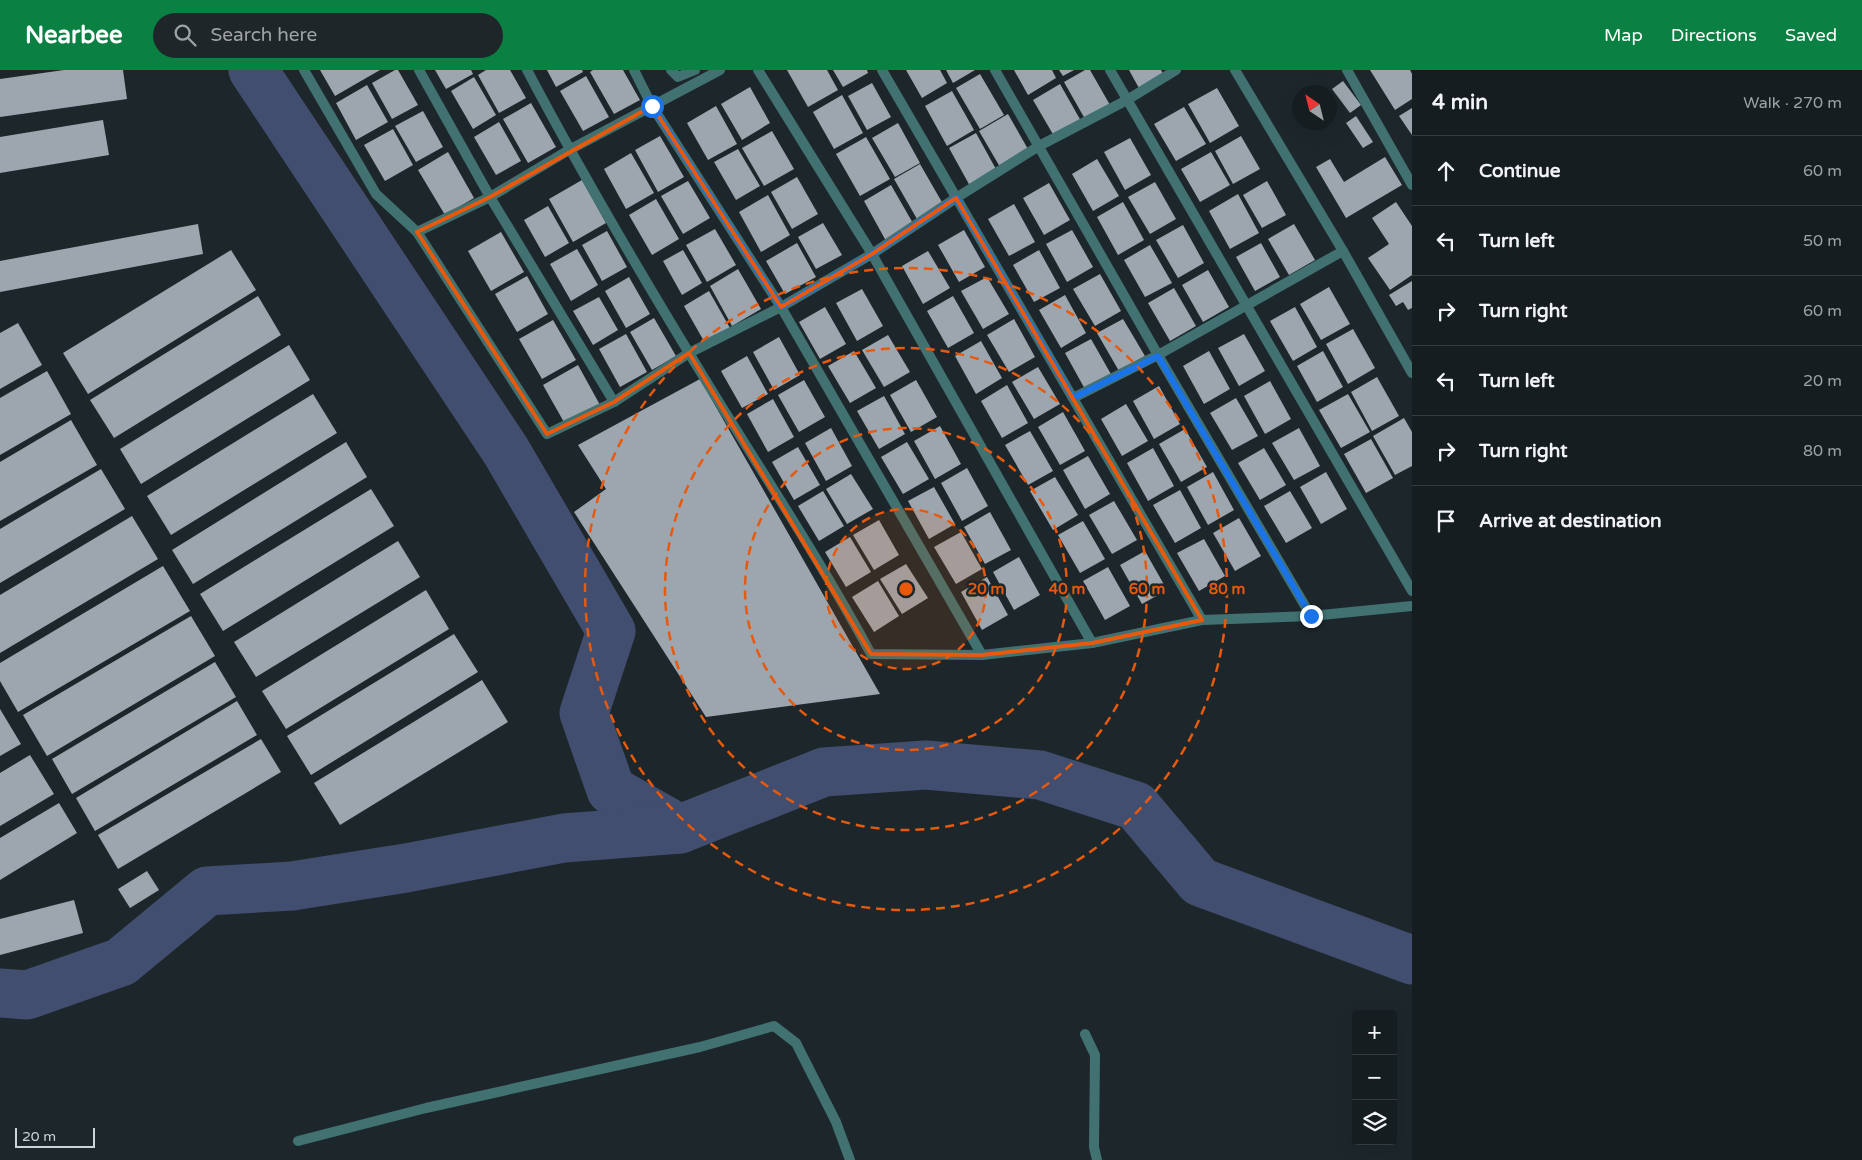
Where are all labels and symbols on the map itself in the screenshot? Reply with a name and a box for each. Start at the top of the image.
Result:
north arrow [1292,85,1337,130]
route start [641,95,664,118]
centre of rings [897,580,915,598]
text: 20 m [968,580,1004,598]
text: 40 m [1049,580,1085,598]
text: 60 m [1129,580,1165,598]
text: 80 m [1209,580,1245,598]
route end [1300,605,1323,628]
scale bar [15,1125,95,1148]

